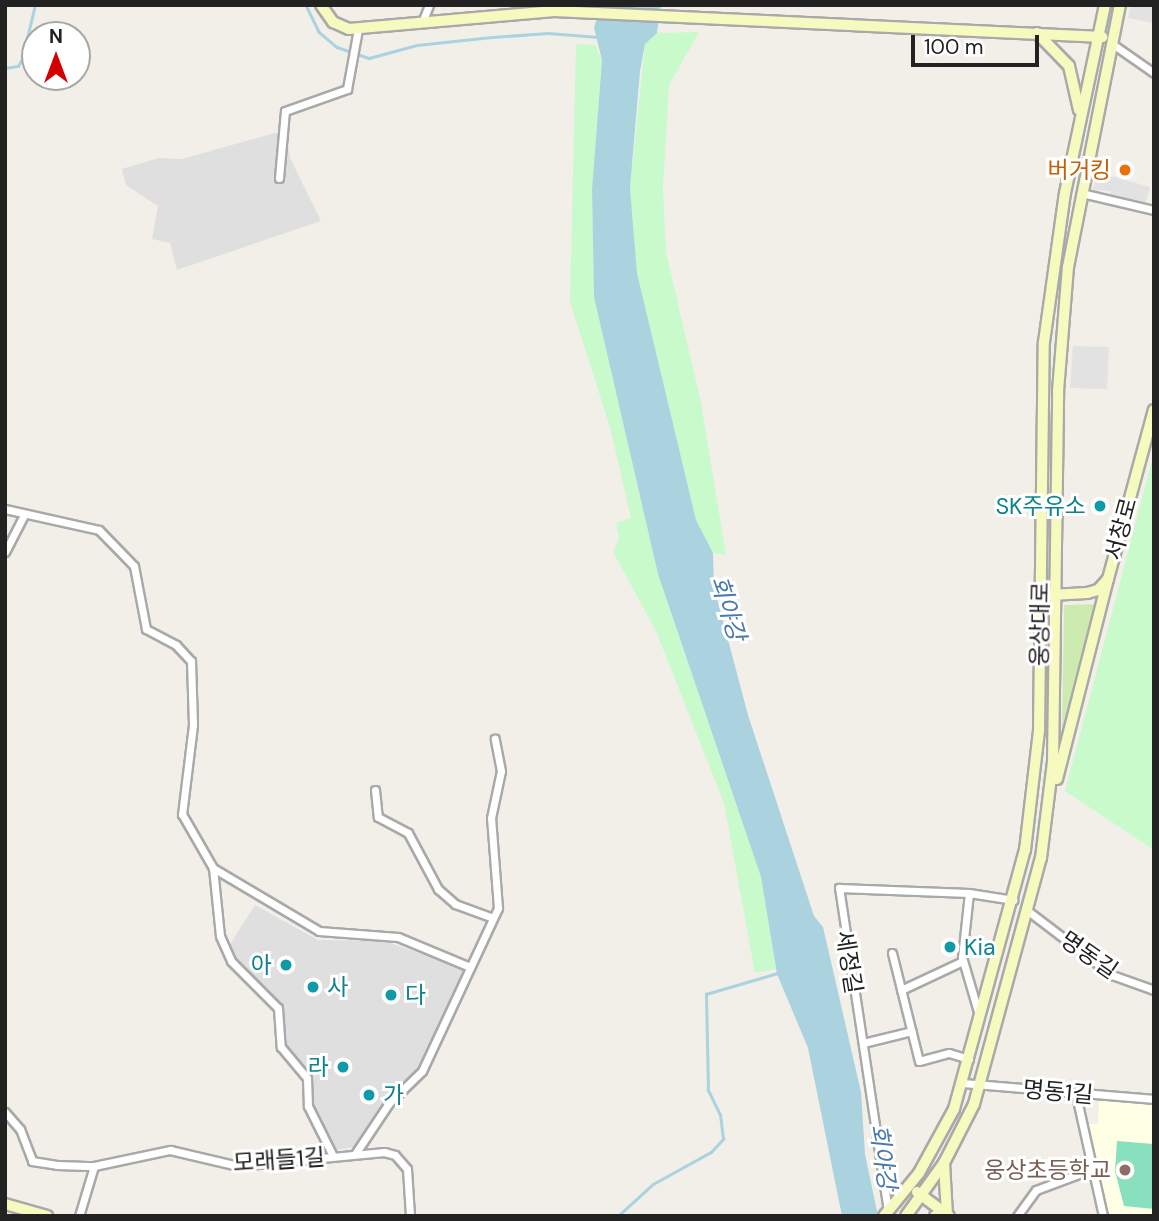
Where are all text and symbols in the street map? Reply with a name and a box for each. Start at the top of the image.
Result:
north arrow [21,21,91,91]
scale bar [914,21,1042,65]
text: N [49,24,63,49]
text: 100 m [924,33,984,61]
place label: 버거킹 [1048,156,1111,184]
marker: 버거킹 [1117,162,1133,178]
place label: SK주유소 [996,492,1086,520]
street label: 서창로 [1099,495,1143,563]
marker: SK주유소 [1092,498,1108,514]
water label: 회야강 [705,572,751,644]
street label: 웅상대로 [1025,581,1055,667]
street label: 명동길 [1055,925,1123,985]
street label: 세정길 [830,928,868,996]
place label: Kia [964,933,995,961]
marker: Kia [942,939,958,955]
place label: 아 [251,951,272,979]
marker: 아 [278,957,294,973]
place label: 사 [327,973,348,1001]
marker: 사 [305,979,321,995]
place label: 다 [405,981,426,1009]
marker: 다 [383,987,399,1003]
place label: 라 [308,1053,329,1081]
marker: 라 [335,1059,351,1075]
street label: 명동1길 [1022,1075,1094,1109]
place label: 가 [383,1081,404,1109]
marker: 가 [361,1087,377,1103]
water label: 회야강 [864,1122,902,1192]
street label: 모래들1길 [232,1143,326,1177]
place label: 웅상초등학교 [984,1156,1111,1184]
marker: 웅상초등학교 [1117,1162,1133,1178]

